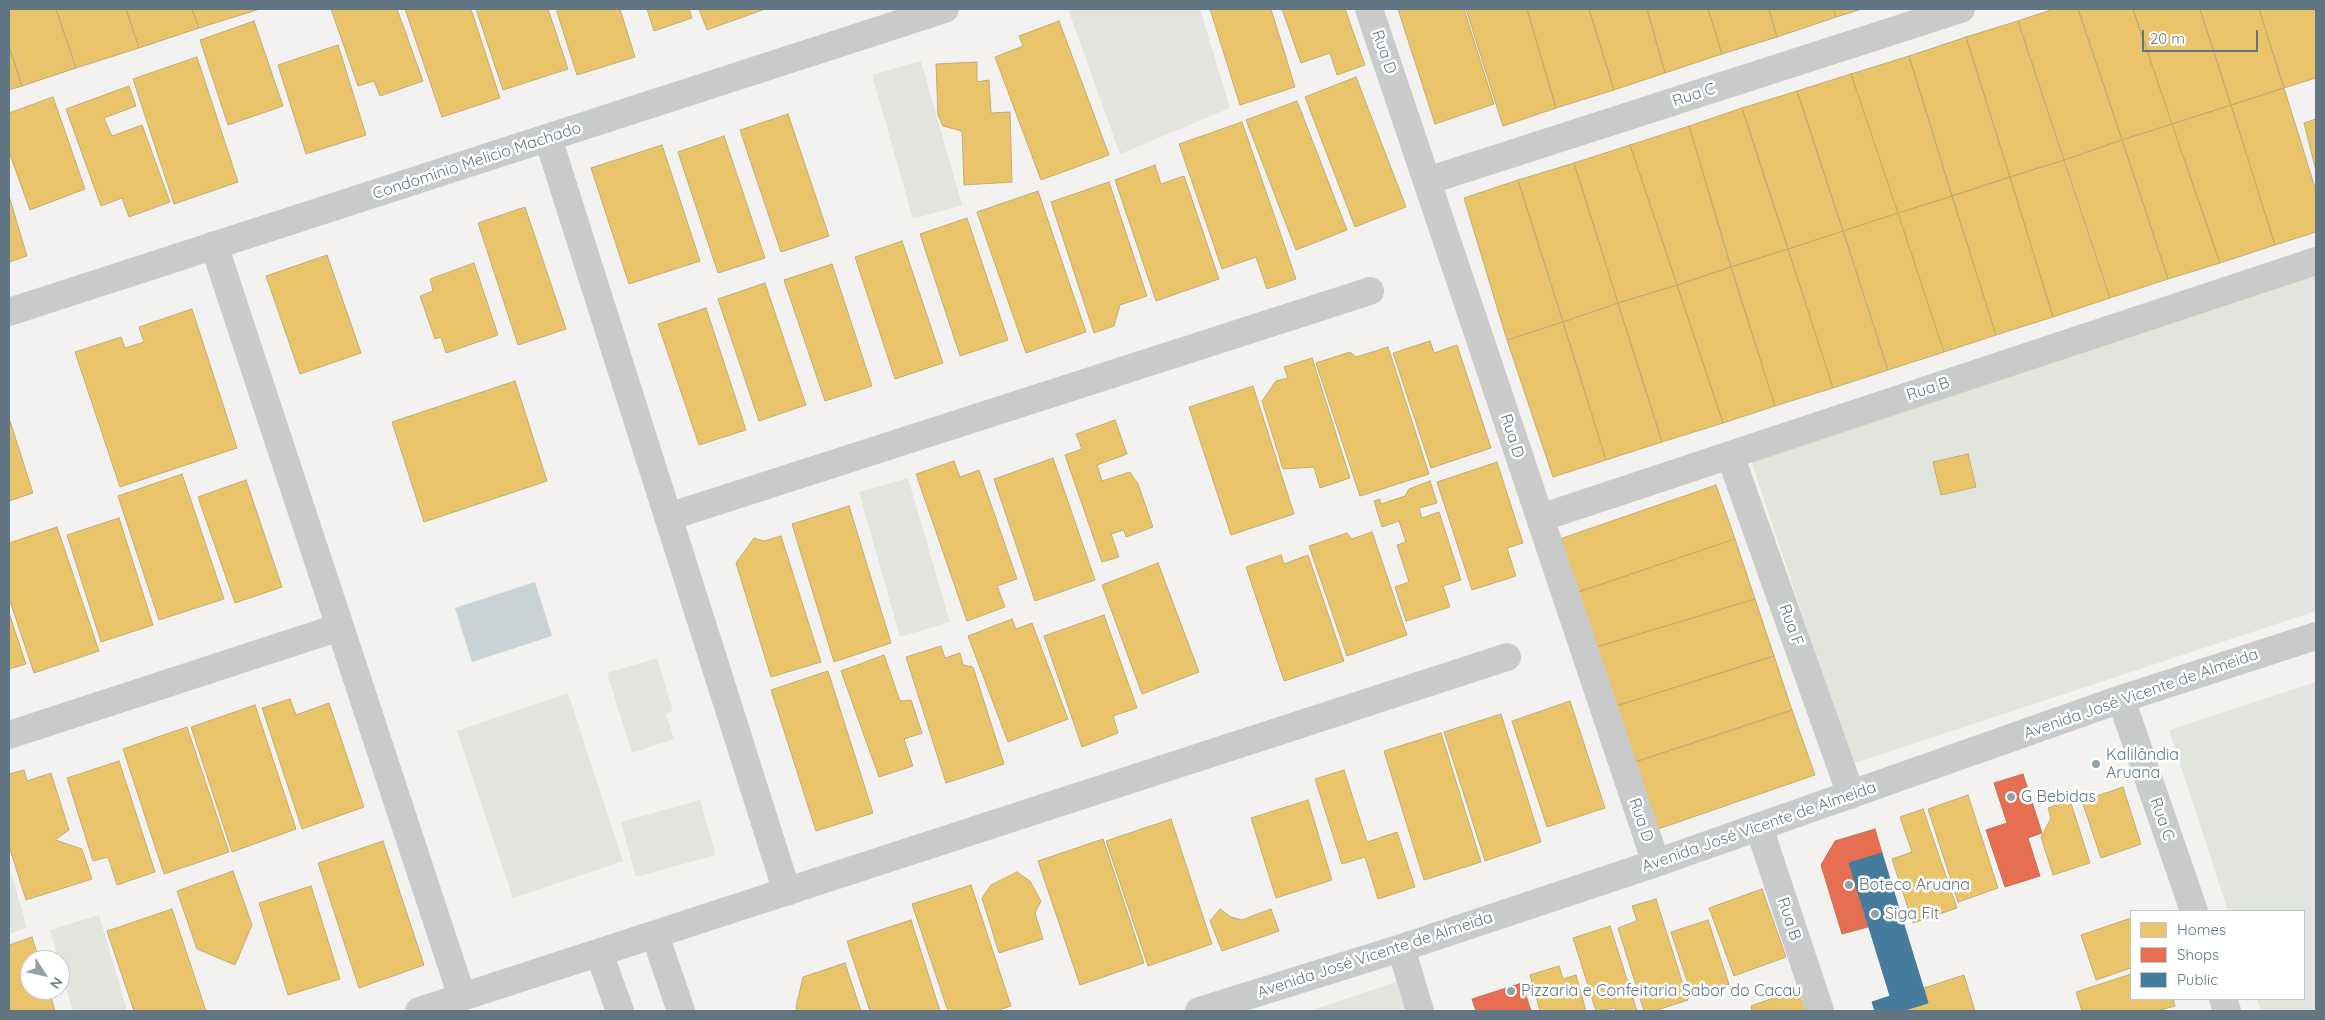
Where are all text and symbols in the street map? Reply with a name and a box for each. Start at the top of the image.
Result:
scale bar [2145,20,2261,52]
street label: Rua D [1368,27,1400,77]
text: 20 m [2150,29,2185,48]
street label: Rua C [1670,79,1718,111]
street label: Condominio Melicio Machado [370,118,584,204]
street label: Rua B [1904,373,1952,405]
street label: Rua D [1496,412,1528,460]
street label: Rua F [1775,602,1807,648]
street label: Avenida José Vicente de Almeida [2021,645,2261,743]
place label: Kalilândia Aruana [2106,745,2179,783]
marker: Kalilândia Aruana [2090,758,2102,770]
street label: Avenida José Vicente de Almeida [1639,778,1879,876]
place label: G Bebidas [2021,787,2096,807]
marker: G Bebidas [2005,791,2017,803]
street label: Rua D [1625,795,1657,845]
street label: Rua C [2146,795,2178,843]
place label: Boteco Aruana [1859,875,1970,895]
marker: Boteco Aruana [1843,879,1855,891]
street label: Rua B [1773,895,1805,943]
place label: Siga Fit [1885,904,1939,924]
street label: Avenida José Vicente de Almeida [1255,908,1495,1002]
marker: Siga Fit [1869,908,1881,920]
legend [2130,910,2305,1000]
text: Homes [2177,920,2226,939]
text: Shops [2177,945,2219,964]
north arrow [20,950,70,1000]
text: Public [2177,970,2218,989]
text: N [46,974,67,992]
place label: Pizzaria e Confeitaria Sabor do Cacau [1521,981,1801,1001]
marker: Pizzaria e Confeitaria Sabor do Cacau [1505,985,1517,997]

